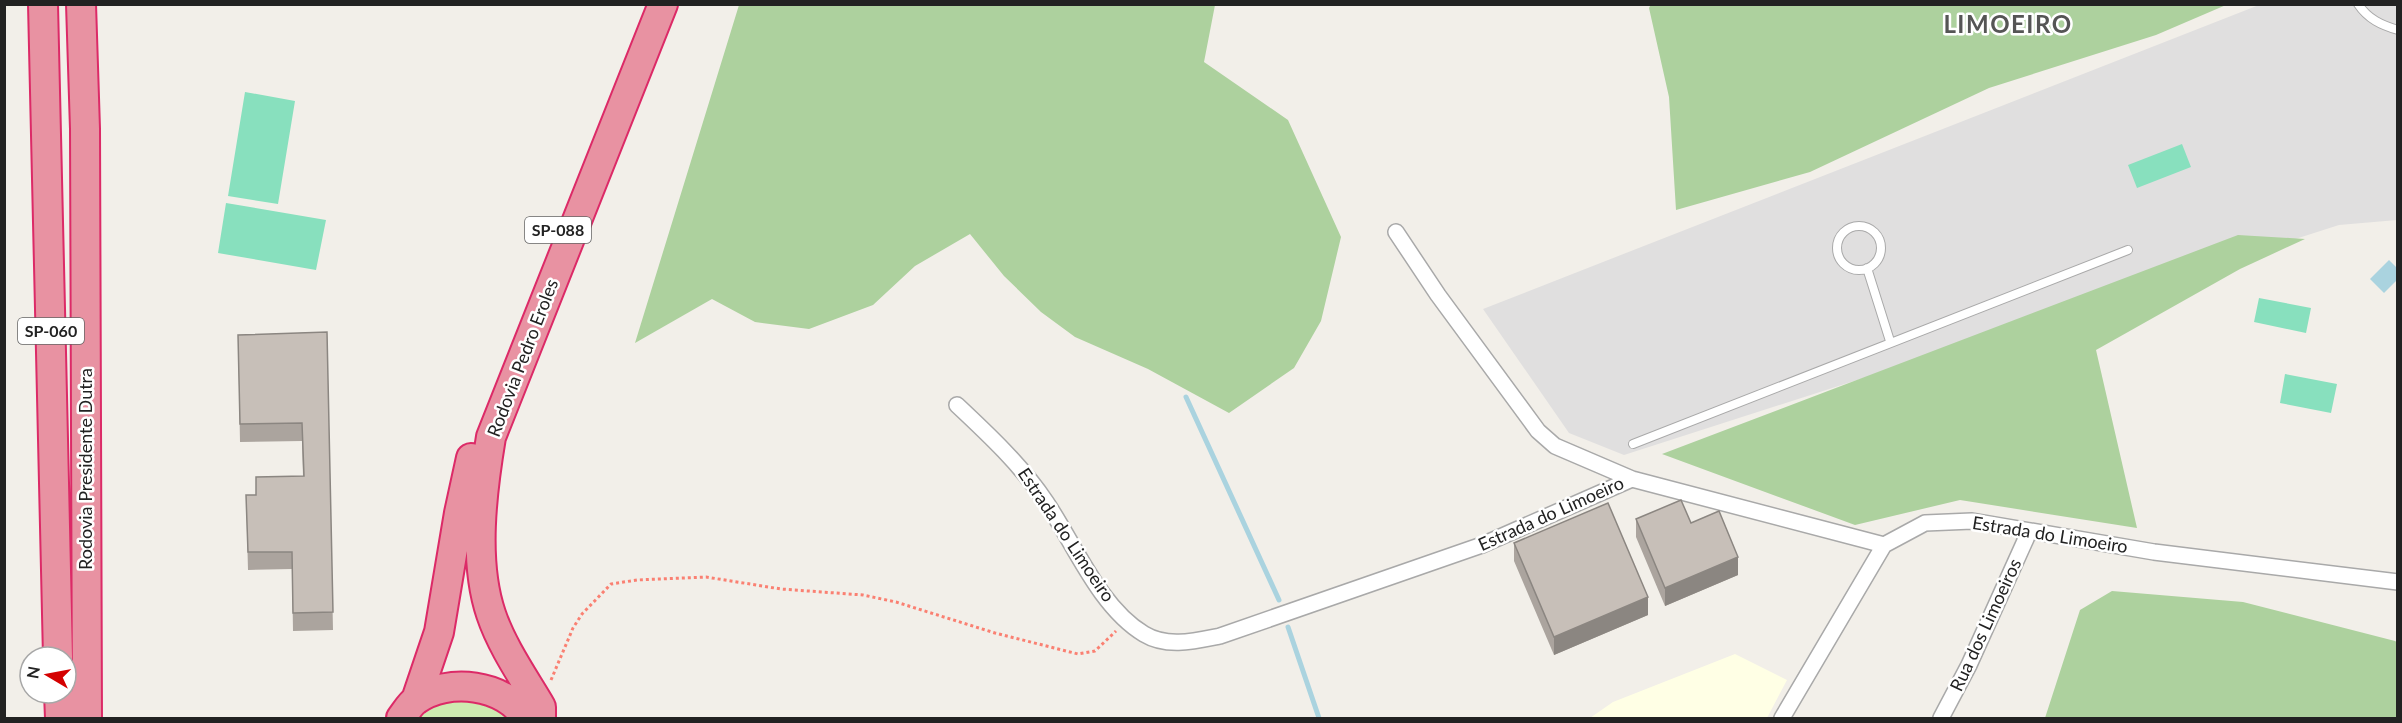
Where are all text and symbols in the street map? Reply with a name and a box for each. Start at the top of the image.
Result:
district label: LIMOEIRO [1943,9,2073,38]
road number: SP-088 [525,217,591,243]
street label: Rodovia Pedro Eroles [482,276,562,440]
road number: SP-060 [18,318,84,344]
street label: Rodovia Presidente Dutra [74,368,96,570]
street label: Estrada do Limoeiro [1014,463,1120,606]
street label: Estrada do Limoeiro [1474,471,1627,555]
street label: Estrada do Limoeiro [1971,511,2129,557]
street label: Rua dos Limoeiros [1945,555,2026,694]
north arrow [18,645,78,705]
text: N [22,665,43,680]

